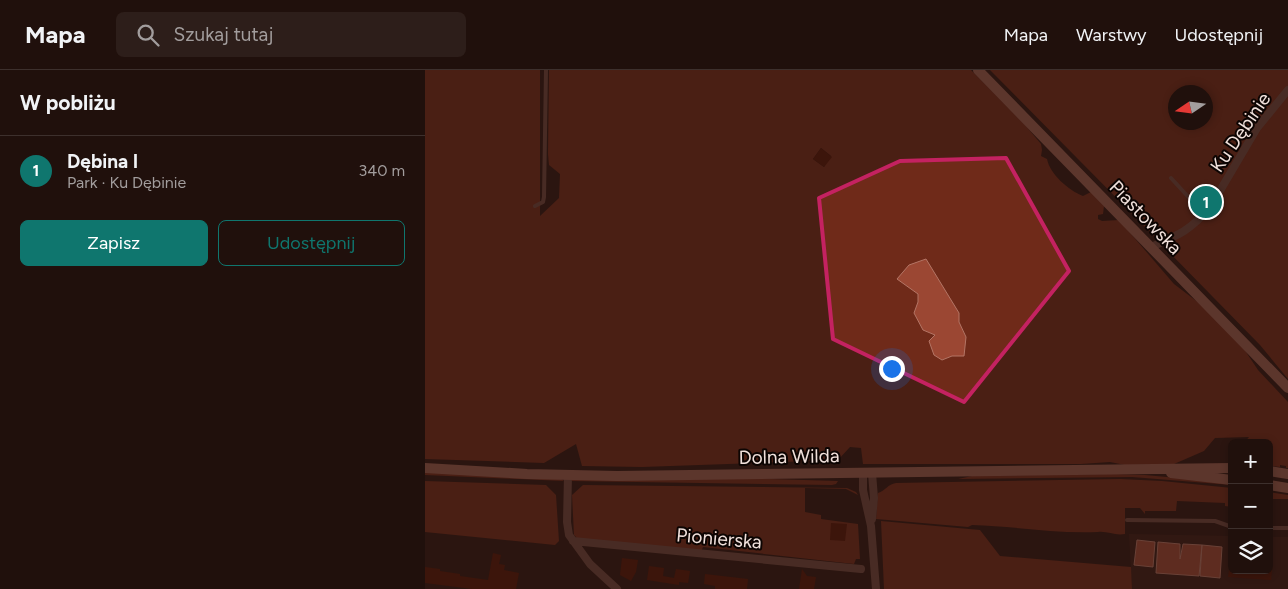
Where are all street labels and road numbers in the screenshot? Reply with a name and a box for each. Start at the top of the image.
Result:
street label: Ku Dębinie [1205,88,1275,177]
street label: Piastowska [1105,175,1187,259]
street label: Dolna Wilda [738,444,840,469]
street label: Pionierska [675,523,763,554]

